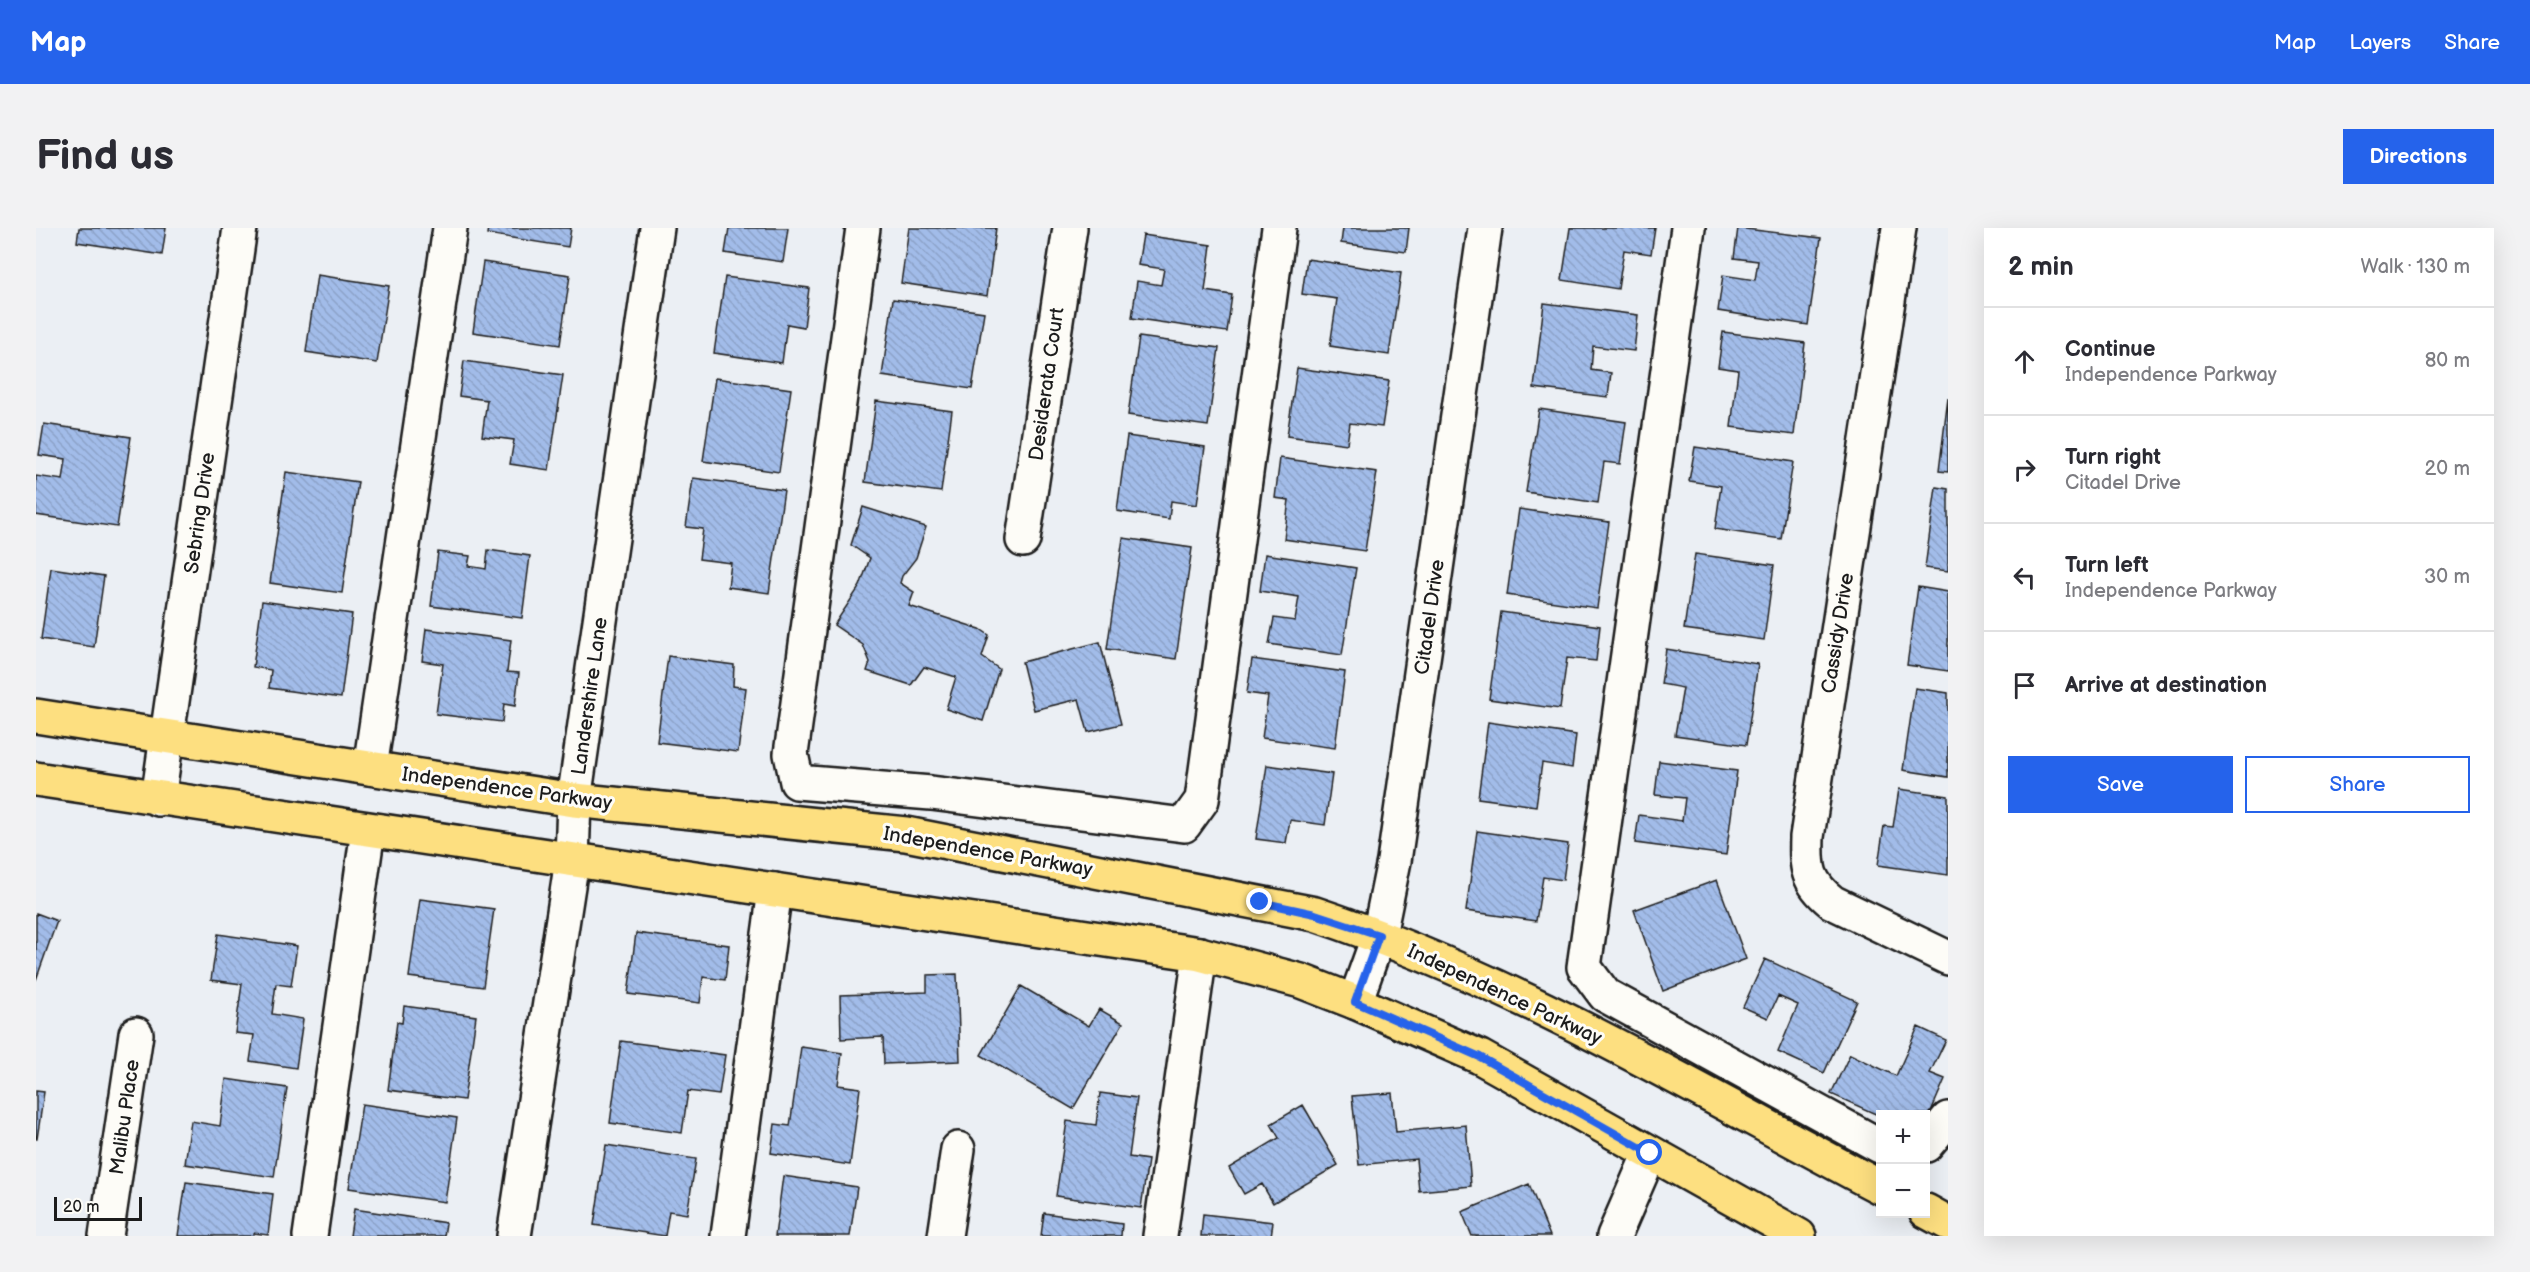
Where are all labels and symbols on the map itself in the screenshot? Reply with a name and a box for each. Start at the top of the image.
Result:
street label: Desiderata Court [1024,306,1070,462]
street label: Sebring Drive [180,451,220,575]
street label: Citadel Drive [1410,558,1450,676]
street label: Cassidy Drive [1817,571,1859,695]
street label: Landershire Lane [567,616,613,777]
street label: Independence Parkway [400,762,613,816]
street label: Independence Parkway [881,822,1094,882]
route end [1246,888,1272,914]
street label: Independence Parkway [1404,939,1606,1051]
street label: Malibu Place [105,1058,145,1176]
route start [1636,1139,1662,1165]
scale bar [54,1194,142,1222]

